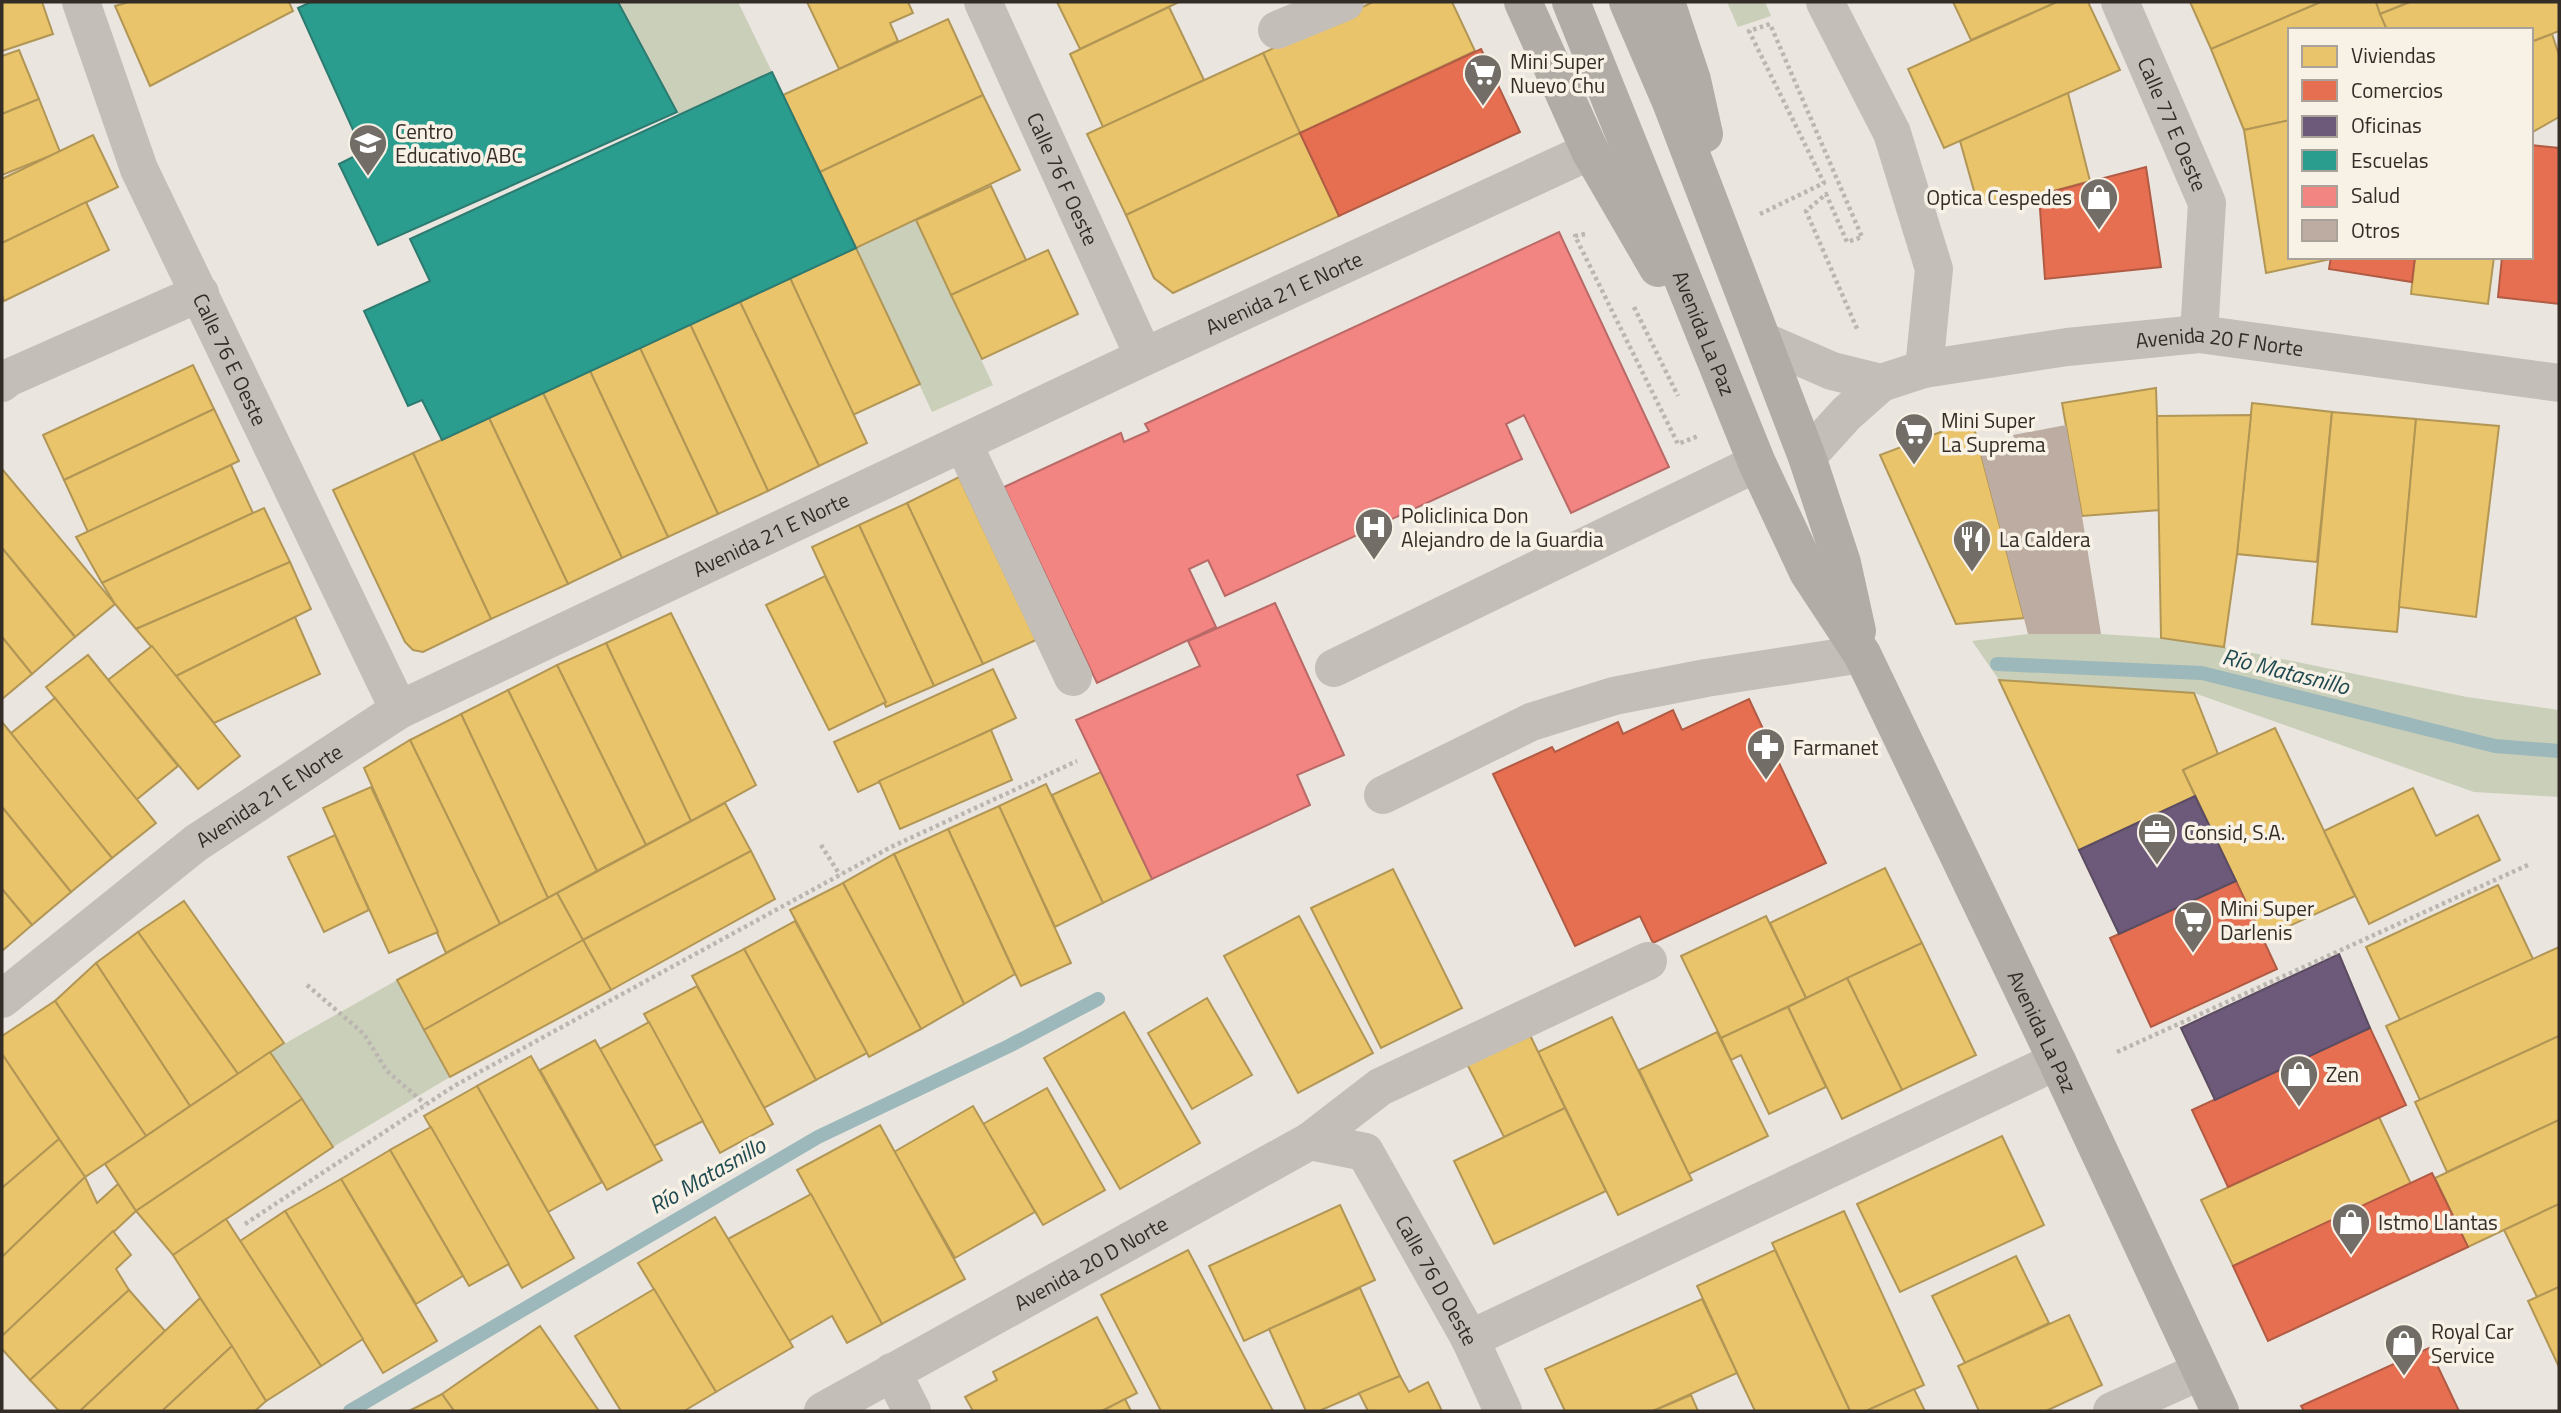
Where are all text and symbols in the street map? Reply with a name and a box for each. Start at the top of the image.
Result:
legend [2288,28,2533,259]
text: Viviendas [2351,39,2436,71]
place label: Mini Super Nuevo Chu [1510,45,1605,101]
supermarket icon: Mini Super Nuevo Chu [1462,52,1504,107]
street label: Calle 77 E Oeste [2130,52,2216,196]
text: Comercios [2351,74,2443,106]
street label: Calle 76 F Oeste [1019,107,1107,250]
text: Oficinas [2351,109,2422,141]
place label: Centro Educativo ABC [395,115,523,171]
school or university icon: Centro Educativo ABC [347,122,389,177]
text: Escuelas [2351,144,2428,176]
shop icon: Optica Cespedes [2078,176,2120,231]
text: Salud [2351,179,2400,211]
place label: Optica Cespedes [1926,181,2072,213]
text: Otros [2351,214,2400,246]
street label: Avenida 21 E Norte [1200,242,1368,343]
street label: Avenida La Paz [1665,266,1744,400]
street label: Calle 76 E Oeste [185,288,276,431]
street label: Avenida 20 F Norte [2134,318,2305,364]
place label: Mini Super La Suprema [1941,404,2046,460]
supermarket icon: Mini Super La Suprema [1893,411,1935,466]
street label: Avenida 21 E Norte [687,483,854,585]
place label: Policlinica Don Alejandro de la Guardia [1401,499,1604,555]
hospital icon: Policlinica Don Alejandro de la Guardia [1353,506,1395,561]
restaurant icon: La Caldera [1951,518,1993,573]
place label: La Caldera [1999,523,2091,555]
water label: Río Matasnillo [2219,638,2354,704]
pharmacy icon: Farmanet [1745,726,1787,781]
place label: Farmanet [1793,731,1879,763]
street label: Avenida 21 E Norte [189,735,349,855]
office icon: Consid, S.A. [2136,811,2178,866]
place label: Consid, S.A. [2184,816,2285,848]
place label: Mini Super Darlenis [2220,892,2314,948]
supermarket icon: Mini Super Darlenis [2172,899,2214,954]
street label: Avenida La Paz [2000,965,2086,1098]
shop icon: Zen [2278,1053,2320,1108]
place label: Zen [2326,1058,2359,1090]
water label: Río Matasnillo [642,1127,772,1223]
shop icon: Istmo Llantas [2330,1201,2372,1256]
place label: Istmo Llantas [2378,1206,2498,1238]
street label: Avenida 20 D Norte [1008,1207,1173,1318]
street label: Calle 76 D Oeste [1387,1209,1487,1351]
place label: Royal Car Service [2431,1315,2514,1371]
shop icon: Royal Car Service [2383,1322,2425,1377]

